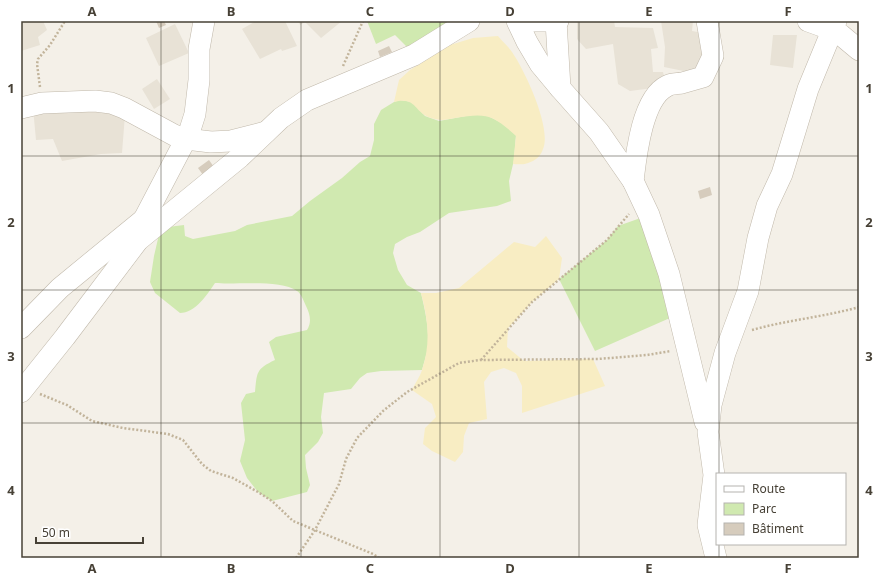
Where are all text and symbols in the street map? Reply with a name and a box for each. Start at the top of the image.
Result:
text: A [88,2,97,20]
text: B [227,2,235,20]
text: C [366,2,374,20]
text: D [505,2,515,20]
text: E [645,2,653,20]
text: F [784,2,792,20]
text: 1 [7,79,15,97]
text: 1 [865,79,873,97]
text: 2 [7,213,15,231]
text: 2 [865,213,873,231]
text: 3 [7,347,15,365]
text: 3 [865,347,873,365]
legend [716,473,846,545]
text: Route [752,480,785,497]
text: 4 [7,481,15,499]
text: 4 [865,481,873,499]
text: Parc [752,500,777,517]
scale bar [36,519,143,545]
text: Bâtiment [752,520,804,537]
text: 50 m [42,524,70,541]
text: A [88,559,97,577]
text: B [227,559,235,577]
text: C [366,559,374,577]
text: D [505,559,515,577]
text: E [645,559,653,577]
text: F [784,559,792,577]

